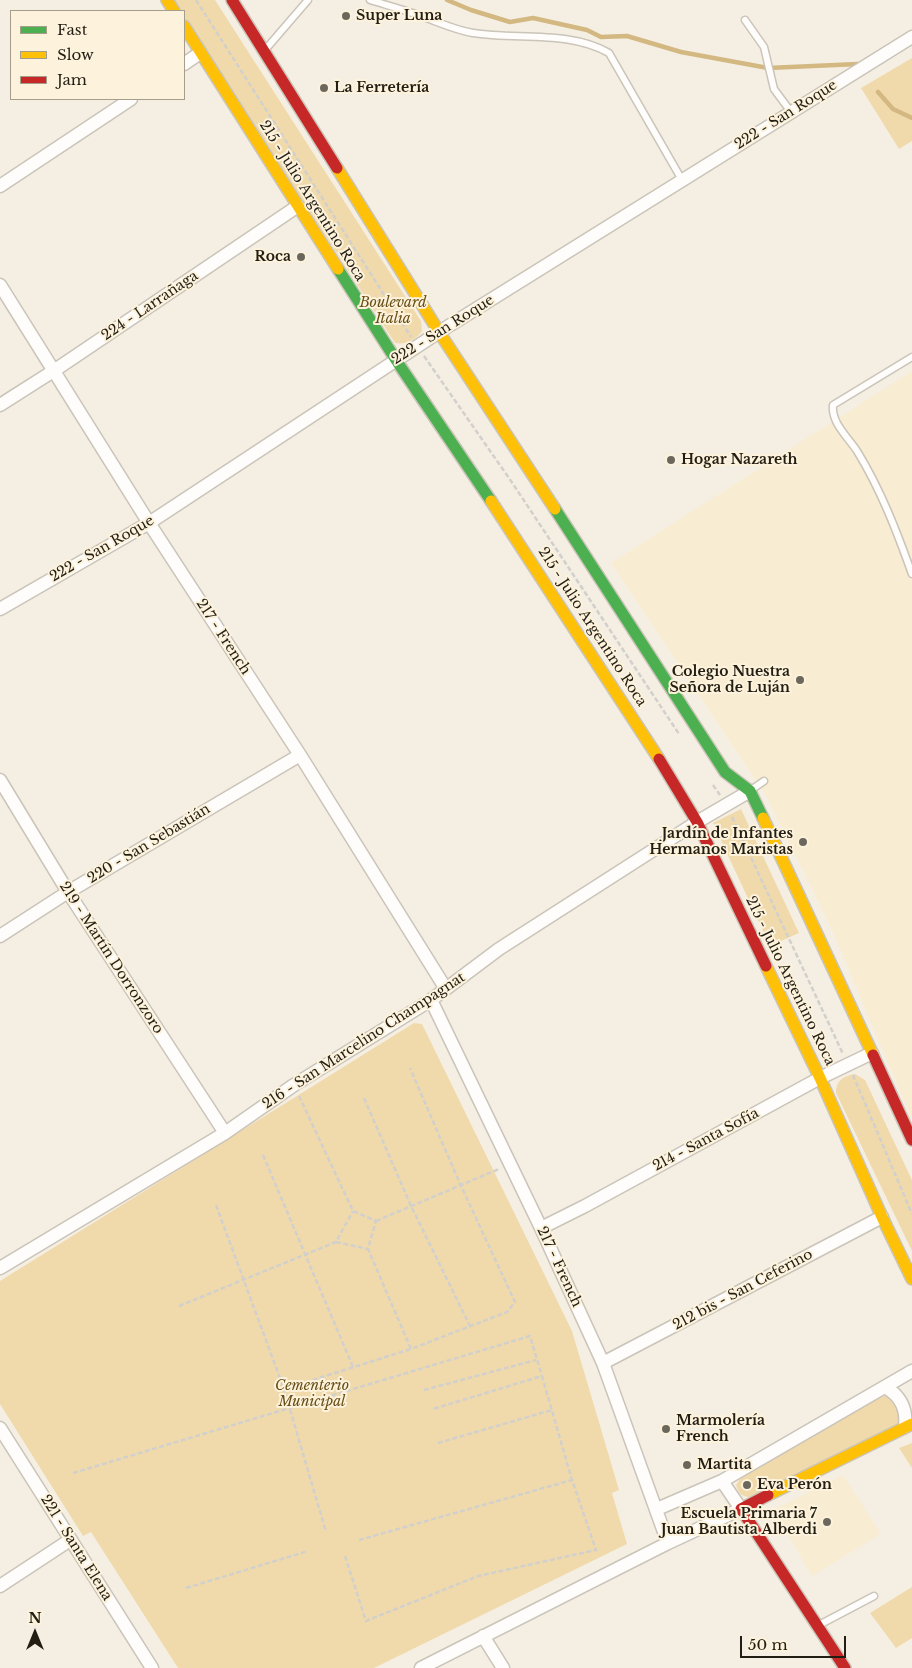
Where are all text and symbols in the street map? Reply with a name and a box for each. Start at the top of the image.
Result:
place label: Super Luna [356,8,442,24]
legend [10,10,185,100]
marker: Super Luna [340,10,352,22]
text: Fast [57,20,87,39]
text: Slow [57,45,94,64]
text: Jam [57,70,87,89]
street label: 222 - San Roque [732,77,840,153]
place label: La Ferretería [334,80,429,96]
marker: La Ferretería [318,82,330,94]
street label: 215 - Julio Argentino Roca [256,118,368,284]
place label: Roca [255,249,291,265]
marker: Roca [295,251,307,263]
street label: 224 - Larrañaga [99,268,201,344]
street label: 222 - San Roque [389,292,497,368]
park label: Boulevard Italia [359,295,427,328]
place label: Hogar Nazareth [681,452,798,468]
marker: Hogar Nazareth [665,454,677,466]
street label: 222 - San Roque [47,512,157,586]
street label: 215 - Julio Argentino Roca [534,544,650,710]
street label: 217 - French [192,596,254,678]
place label: Colegio Nuestra Señora de Luján [670,664,790,696]
marker: Colegio Nuestra Señora de Luján [794,674,806,686]
street label: 220 - San Sebastián [85,801,213,887]
place label: Jardín de Infantes Hermanos Maristas [649,826,793,859]
marker: Jardín de Infantes Hermanos Maristas [797,836,809,848]
street label: 219 - Martín Dorronzoro [55,879,167,1037]
street label: 215 - Julio Argentino Roca [742,894,838,1068]
street label: 216 - San Marcelino Champagnat [260,969,468,1113]
street label: 214 - Santa Sofía [650,1105,762,1175]
street label: 217 - French [533,1224,585,1310]
street label: 212 bis - San Ceferino [670,1246,816,1334]
park label: Cementerio Municipal [275,1378,349,1410]
place label: Marmolería French [676,1413,765,1445]
marker: Marmolería French [660,1423,672,1435]
place label: Martita [697,1457,752,1473]
marker: Martita [681,1459,693,1471]
place label: Eva Perón [757,1477,832,1493]
marker: Eva Perón [741,1479,753,1491]
street label: 221 - Santa Elena [37,1492,115,1604]
place label: Escuela Primaria 7 Juan Bautista Alberdi [661,1506,817,1538]
marker: Escuela Primaria 7 Juan Bautista Alberdi [821,1516,833,1528]
north arrow [10,1608,60,1658]
text: N [28,1609,42,1627]
scale bar [742,1626,848,1658]
text: 50 m [748,1635,788,1654]

